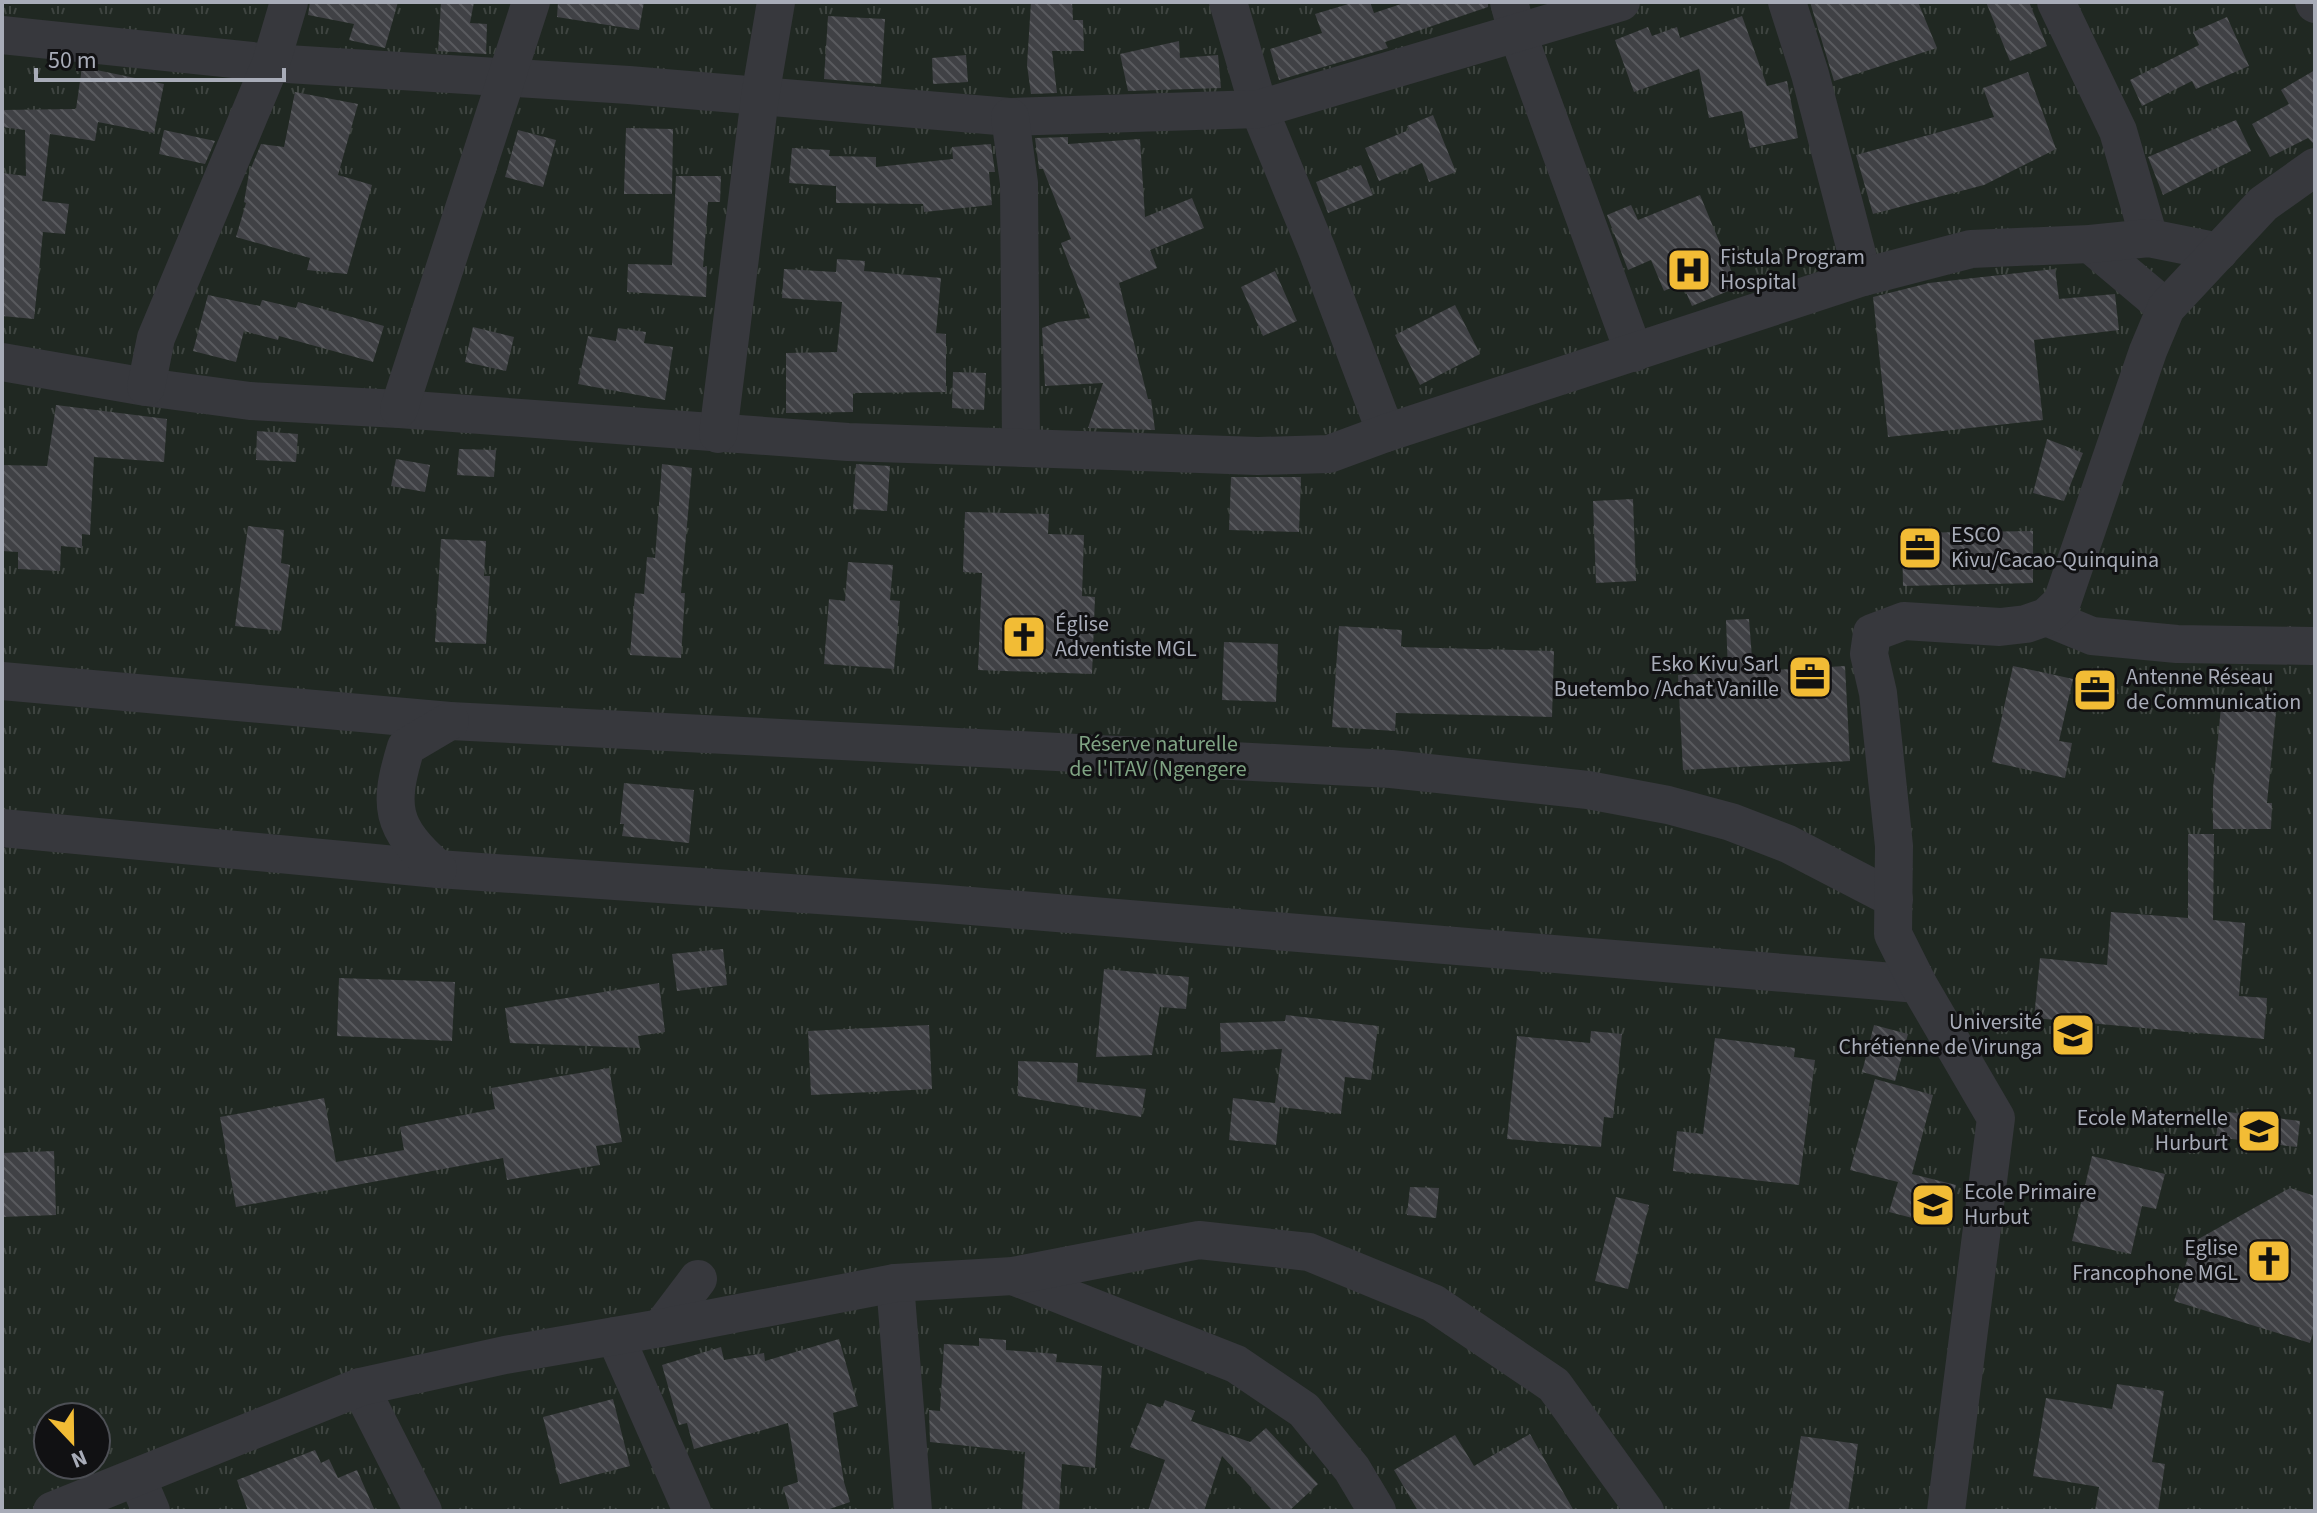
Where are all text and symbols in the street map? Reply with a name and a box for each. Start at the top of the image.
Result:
scale bar [36,32,284,82]
text: 50 m [48,43,97,78]
place label: Fistula Program Hospital [1720,241,1865,298]
hospital icon: Fistula Program Hospital [1665,246,1713,294]
place label: ESCO Kivu/Cacao-Quinquina [1951,519,2159,576]
office icon: ESCO Kivu/Cacao-Quinquina [1896,524,1944,572]
place label: Église Adventiste MGL [1055,608,1197,665]
church icon: Église Adventiste MGL [1000,613,1048,661]
place label: Esko Kivu Sarl Buetembo /Achat Vanille [1554,648,1779,705]
office icon: Esko Kivu Sarl Buetembo /Achat Vanille [1786,653,1834,701]
place label: Antenne Réseau de Communication [2126,661,2301,718]
office icon: Antenne Réseau de Communication [2071,666,2119,714]
park label: Réserve naturelle de l'ITAV (Ngengere [1069,728,1247,785]
place label: Université Chrétienne de Virunga [1839,1006,2042,1063]
school or university icon: Université Chrétienne de Virunga [2049,1011,2097,1059]
place label: Ecole Maternelle Hurburt [2077,1102,2229,1159]
school or university icon: Ecole Maternelle Hurburt [2235,1107,2283,1155]
place label: Ecole Primaire Hurbut [1964,1176,2096,1233]
school or university icon: Ecole Primaire Hurbut [1909,1181,1957,1229]
place label: Eglise Francophone MGL [2072,1232,2238,1289]
church icon: Eglise Francophone MGL [2245,1237,2293,1285]
north arrow [32,1401,112,1481]
text: N [66,1441,92,1476]

